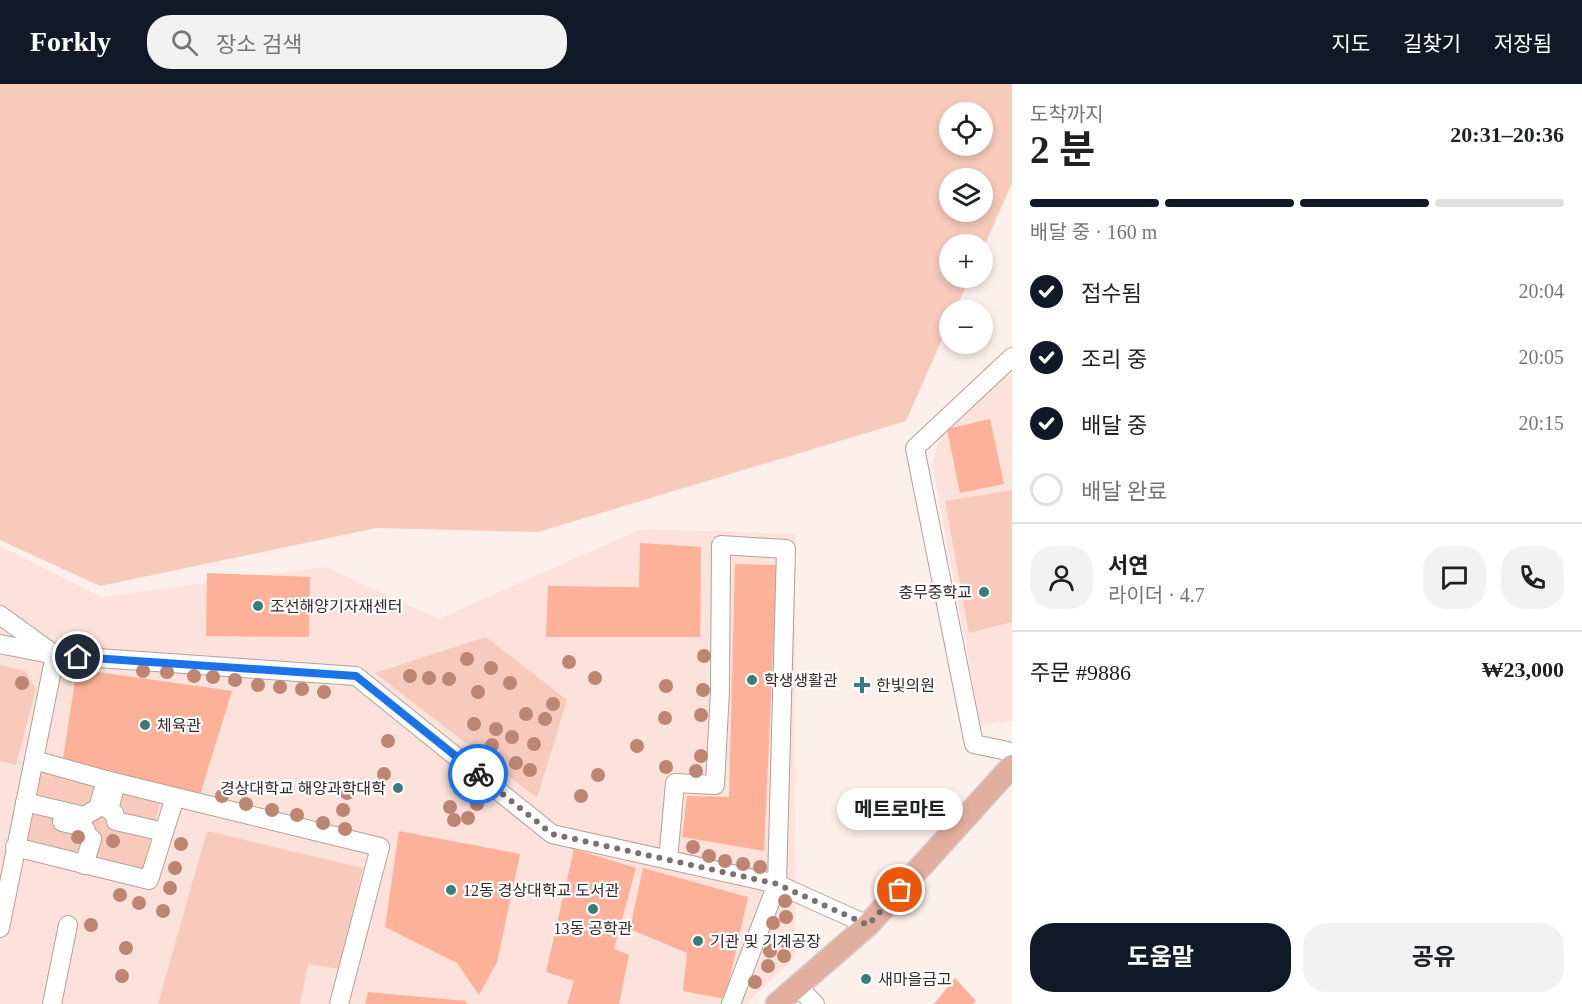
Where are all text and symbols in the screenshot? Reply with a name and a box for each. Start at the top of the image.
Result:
search box [147,15,567,69]
text: Forkly [30,26,111,57]
icon: search [168,26,201,59]
text: 장소 검색 [216,32,302,57]
text: 지도 [1331,32,1370,56]
text: 길찾기 [1403,32,1461,56]
text: 저장됨 [1494,32,1552,56]
map controls [939,102,993,354]
button: locate [939,102,993,156]
text: 도착까지 [1030,103,1104,125]
text: 20:31–20:36 [1450,122,1564,147]
text: 2 분 [1030,128,1095,171]
button: layers [939,168,993,222]
text: 배달 중 · 160 m [1030,221,1157,243]
button: + [939,234,993,288]
icon: check [1030,275,1063,308]
text: 20:04 [1518,280,1564,302]
text: 접수됨 [1081,281,1142,306]
button: − [939,300,993,354]
icon: check [1030,341,1063,374]
text: 20:05 [1518,346,1564,368]
text: 조리 중 [1081,347,1147,372]
icon: check [1030,407,1063,440]
text: 20:15 [1518,412,1564,434]
text: 배달 중 [1081,413,1147,438]
text: 배달 완료 [1081,479,1167,504]
button: person [1030,546,1093,609]
button: chat [1423,546,1486,609]
button: phone [1501,546,1564,609]
text: 서연 [1108,553,1148,578]
place label: 충무중학교 [898,584,972,601]
text: 라이더 · 4.7 [1108,584,1205,606]
marker: 충무중학교 [977,585,991,599]
place label: 조선해양기자재센터 [270,598,402,615]
marker: 조선해양기자재센터 [251,599,265,613]
pin [52,631,103,682]
icon: home [61,640,94,673]
text: ₩23,000 [1482,657,1564,682]
text: 주문 #9886 [1030,660,1131,685]
place label: 학생생활관 [764,672,838,689]
marker: 학생생활관 [745,673,759,687]
marker: 한빛의원 [853,676,871,694]
place label: 한빛의원 [876,677,935,694]
place label: 체육관 [157,717,201,734]
marker: 체육관 [138,718,152,732]
courier [448,744,508,804]
icon: bike [462,758,495,791]
place label: 경상대학교 해양과학대학 [220,780,386,797]
marker: 경상대학교 해양과학대학 [391,781,405,795]
callout: 메트로마트 [837,788,963,830]
text: 메트로마트 [854,798,946,820]
pin [874,864,925,915]
icon: bag [883,873,916,906]
place label: 12동 경상대학교 도서관 [463,882,620,899]
marker: 12동 경상대학교 도서관 [444,883,458,897]
marker: 13동 공학관 [586,902,600,916]
place label: 13동 공학관 [554,920,633,937]
button: 도움말 [1030,923,1291,992]
button: 공유 [1303,923,1564,992]
place label: 기관 및 기계공장 [710,933,821,950]
marker: 기관 및 기계공장 [691,934,705,948]
place label: 새마을금고 [878,971,952,988]
marker: 새마을금고 [859,972,873,986]

